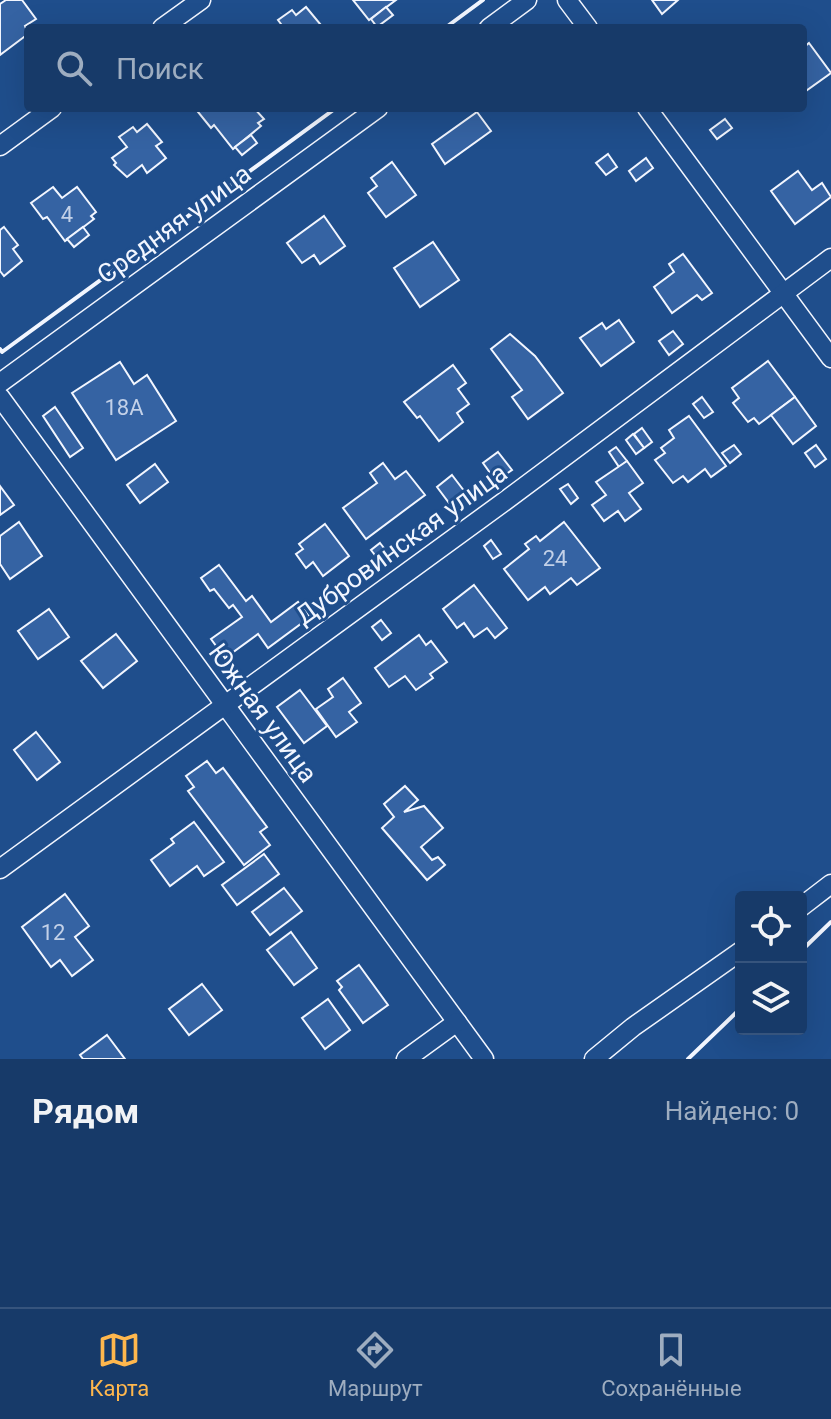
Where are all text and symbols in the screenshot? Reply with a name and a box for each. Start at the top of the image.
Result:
search box [24,24,807,112]
icon: search [52,46,96,90]
text: Поиск [116,51,204,86]
street label: Средняя улица [91,158,257,290]
house number: 4 [61,202,73,227]
house number: 18А [104,395,144,420]
street label: Дубровинская улица [289,457,513,631]
house number: 24 [543,546,567,571]
street label: Южная улица [203,638,323,788]
map controls [735,891,807,1035]
button: locate [735,891,807,963]
house number: 12 [41,920,65,945]
button: layers [735,963,807,1035]
text: Рядом [32,1091,139,1131]
text: Найдено: 0 [665,1096,799,1126]
tab: Карта [89,1328,149,1401]
tab: Маршрут [328,1328,423,1401]
tab: Сохранённые [601,1328,742,1401]

